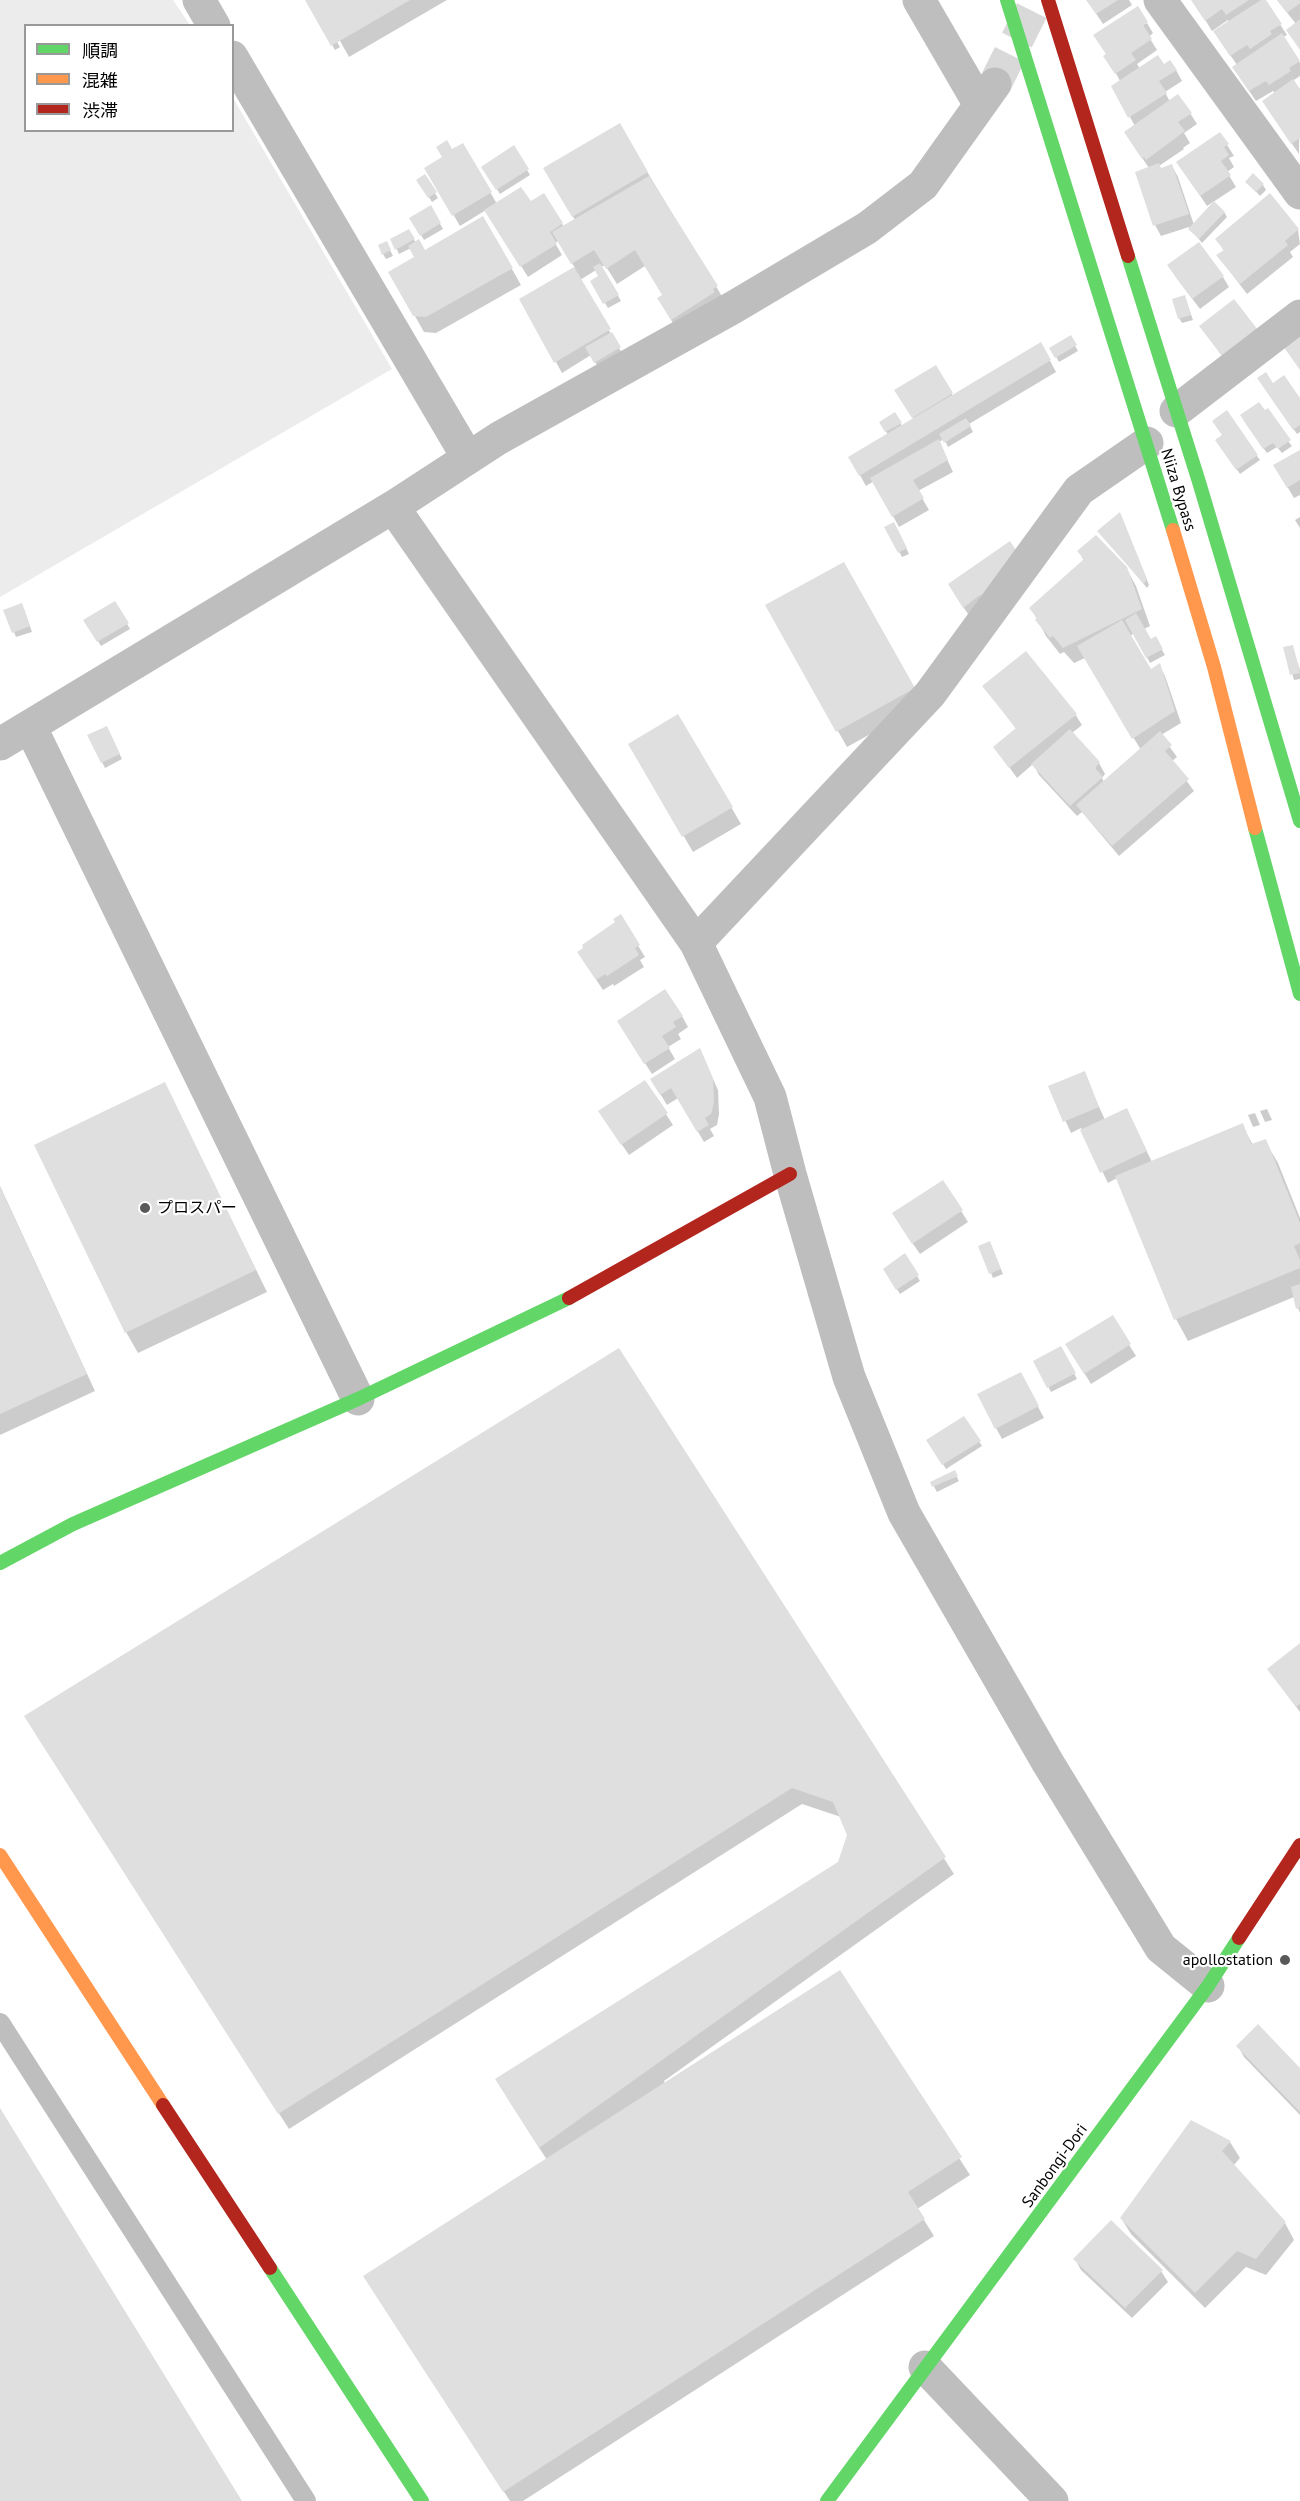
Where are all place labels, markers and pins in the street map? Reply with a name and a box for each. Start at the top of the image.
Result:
place label: プロスパー [157,1198,237,1218]
marker: プロスパー [138,1201,152,1215]
place label: apollostation [1183,1950,1273,1970]
marker: apollostation [1278,1953,1292,1967]

